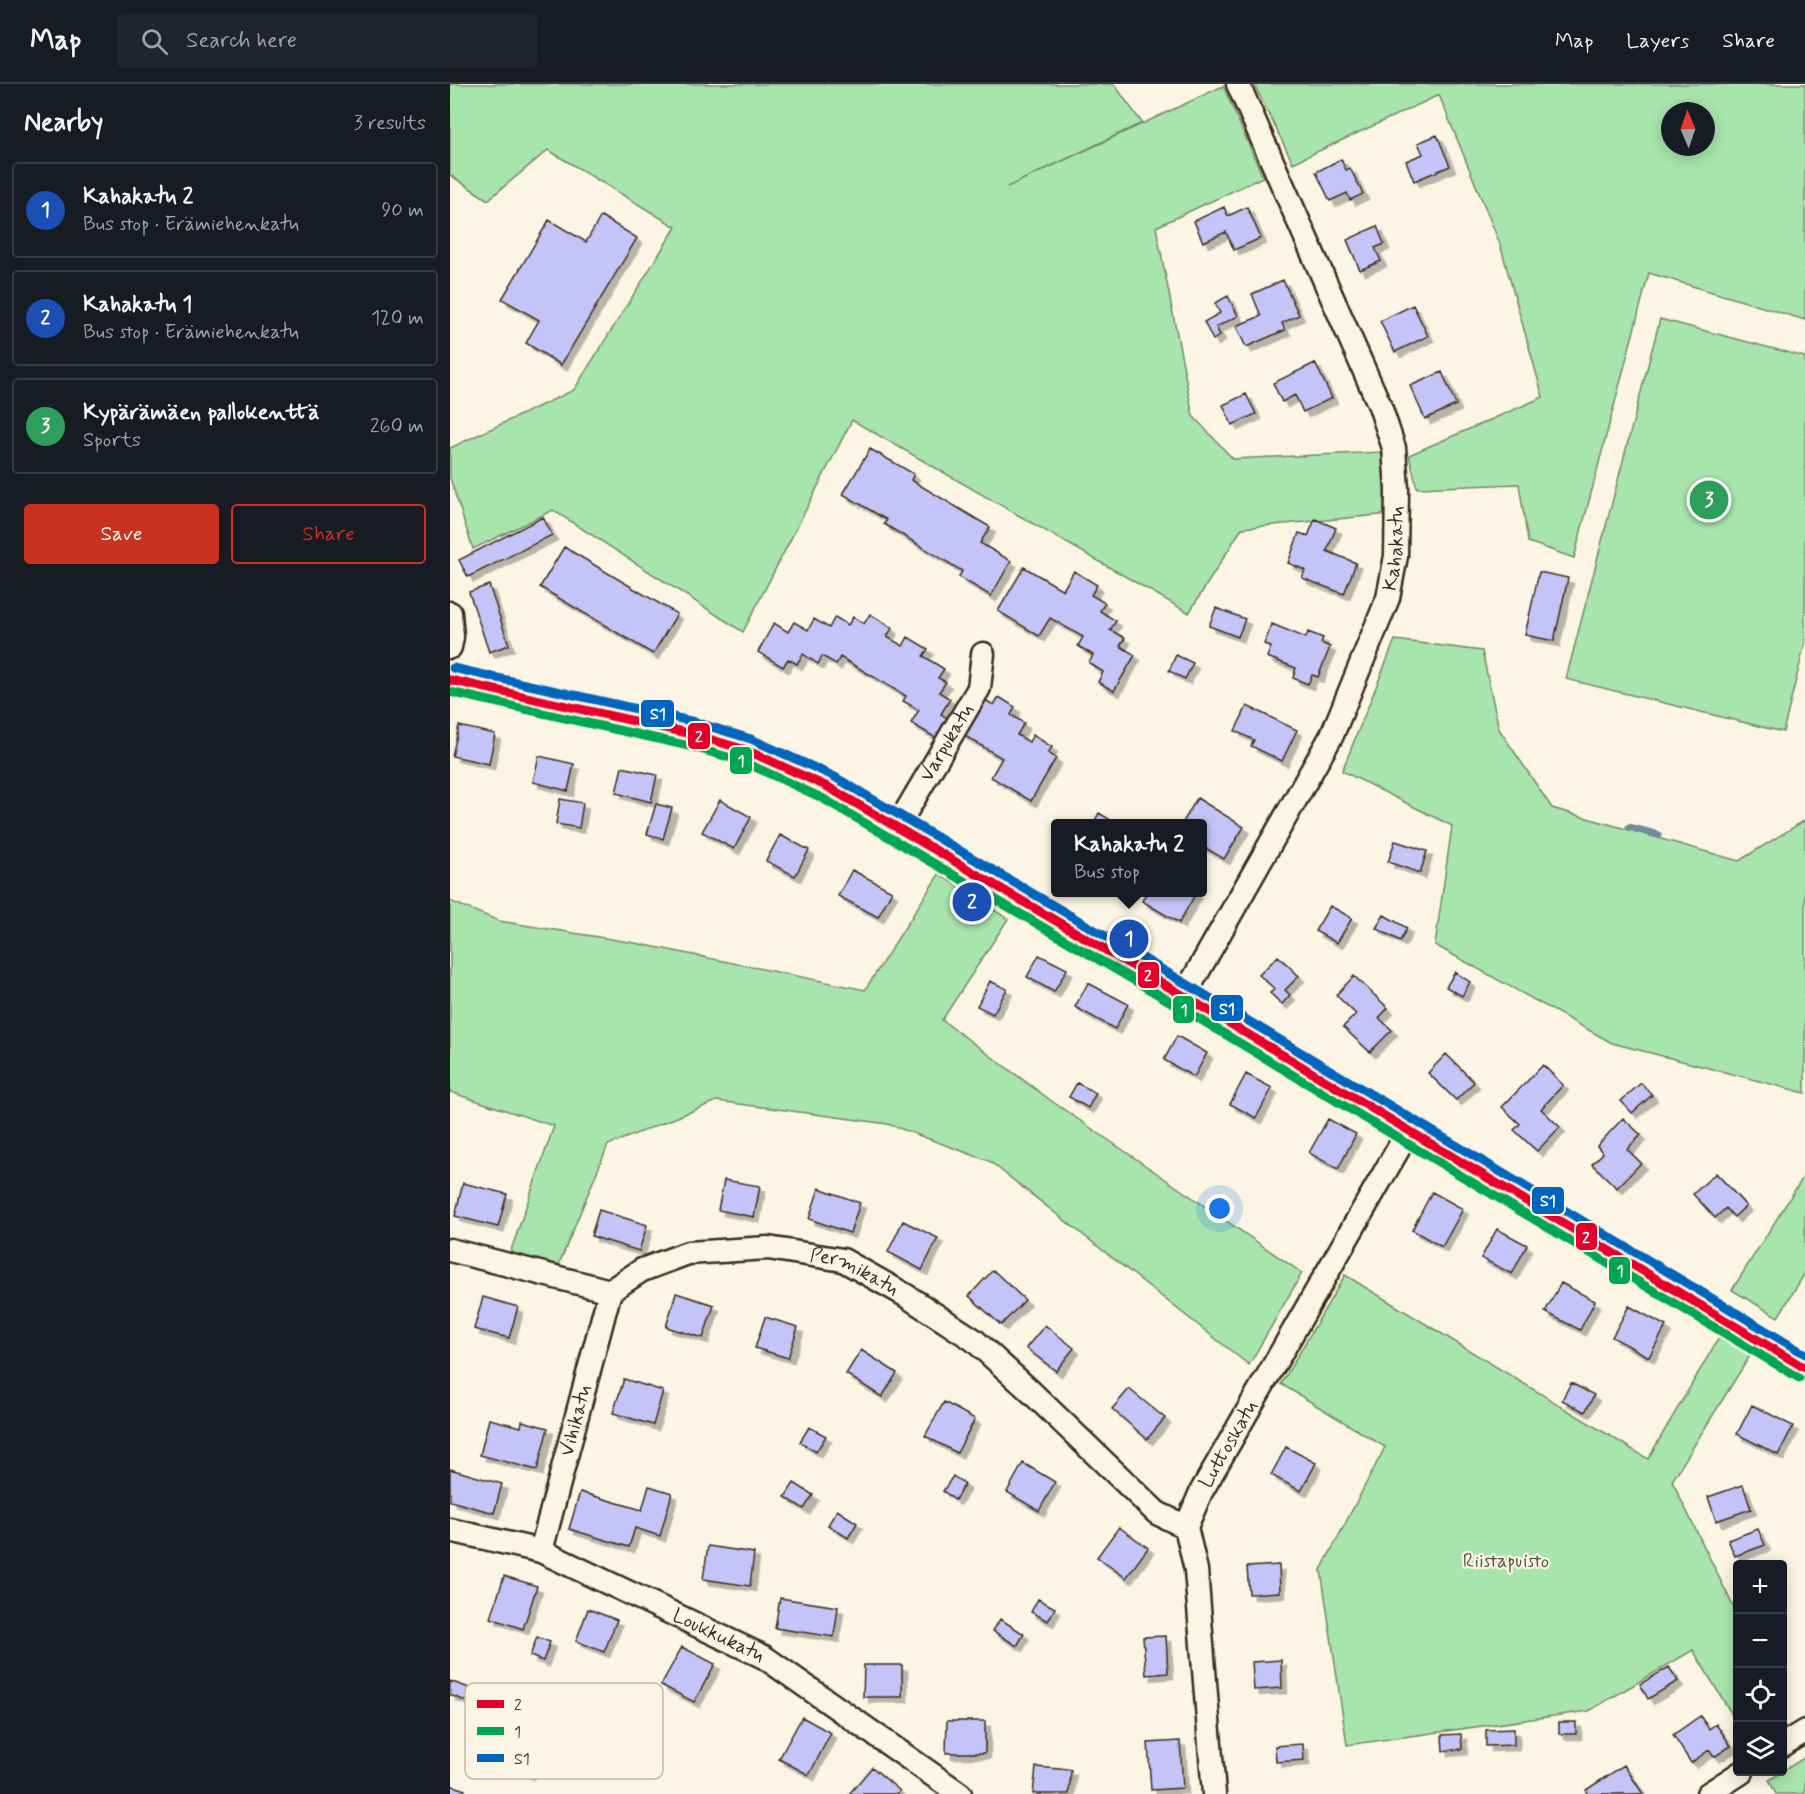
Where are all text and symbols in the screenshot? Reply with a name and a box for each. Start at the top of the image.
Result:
search box [117,14,537,68]
text: Map [30,23,81,60]
icon: search [138,25,171,58]
text: Search here [186,27,297,55]
text: Map [1555,27,1593,55]
text: Layers [1626,27,1689,55]
text: Share [1722,27,1775,55]
north arrow [1661,102,1715,156]
text: Nearby [24,106,103,140]
text: 3 results [354,110,426,137]
text: Kahakatu 2 [83,183,193,211]
text: 1 [41,197,50,224]
text: 90 m [381,197,424,224]
text: Bus stop · Erämiehenkatu [83,211,299,238]
text: Kahakatu 1 [83,291,192,319]
text: 2 [41,305,50,332]
text: 120 m [371,305,424,332]
text: Bus stop · Erämiehenkatu [83,319,299,346]
text: Kypärämäen pallokenttä [83,399,319,427]
text: 3 [41,413,50,440]
text: 260 m [370,413,424,440]
text: Sports [83,427,141,454]
pin: 3 [1690,478,1728,522]
button: Save [24,504,219,564]
button: Share [231,504,426,564]
street label: Kahakatu [1376,506,1410,593]
line badge: S1 [640,699,675,728]
street label: Varpukatu [913,699,980,787]
text: S1 [650,704,666,725]
line badge: 2 [687,722,711,750]
text: 2 [695,727,703,748]
line badge: 1 [729,746,753,775]
text: 1 [737,751,745,772]
popup [1051,819,1207,897]
text: Kahakatu 2 [1074,831,1184,859]
text: Bus stop [1074,859,1140,886]
pin: 2 [952,880,992,924]
pin: 1 [1110,916,1148,962]
line badge: 2 [1137,961,1160,989]
text: 2 [1144,966,1152,987]
line badge: S1 [1210,994,1244,1022]
line badge: 1 [1172,995,1195,1024]
text: S1 [1219,999,1235,1020]
text: 1 [1180,1000,1188,1021]
line badge: S1 [1531,1186,1565,1215]
text: S1 [1540,1191,1556,1212]
your location [1205,1194,1234,1223]
line badge: 2 [1575,1222,1598,1251]
text: 2 [1582,1228,1590,1249]
street label: Permikatu [808,1241,904,1302]
line badge: 1 [1608,1256,1631,1285]
text: 1 [1616,1261,1624,1282]
street label: Vihikatu [553,1382,598,1459]
street label: Luttoskatu [1193,1396,1264,1493]
park label: Riistapuisto [1463,1548,1549,1575]
map controls [1733,1560,1787,1776]
button: + [1733,1560,1787,1614]
street label: Loukkukatu [668,1602,769,1669]
button: − [1733,1614,1787,1668]
button: locate [1733,1668,1787,1722]
legend [465,1683,663,1779]
text: 2 [514,1695,522,1716]
text: 1 [514,1722,521,1743]
button: layers [1733,1722,1787,1776]
text: S1 [514,1749,530,1770]

